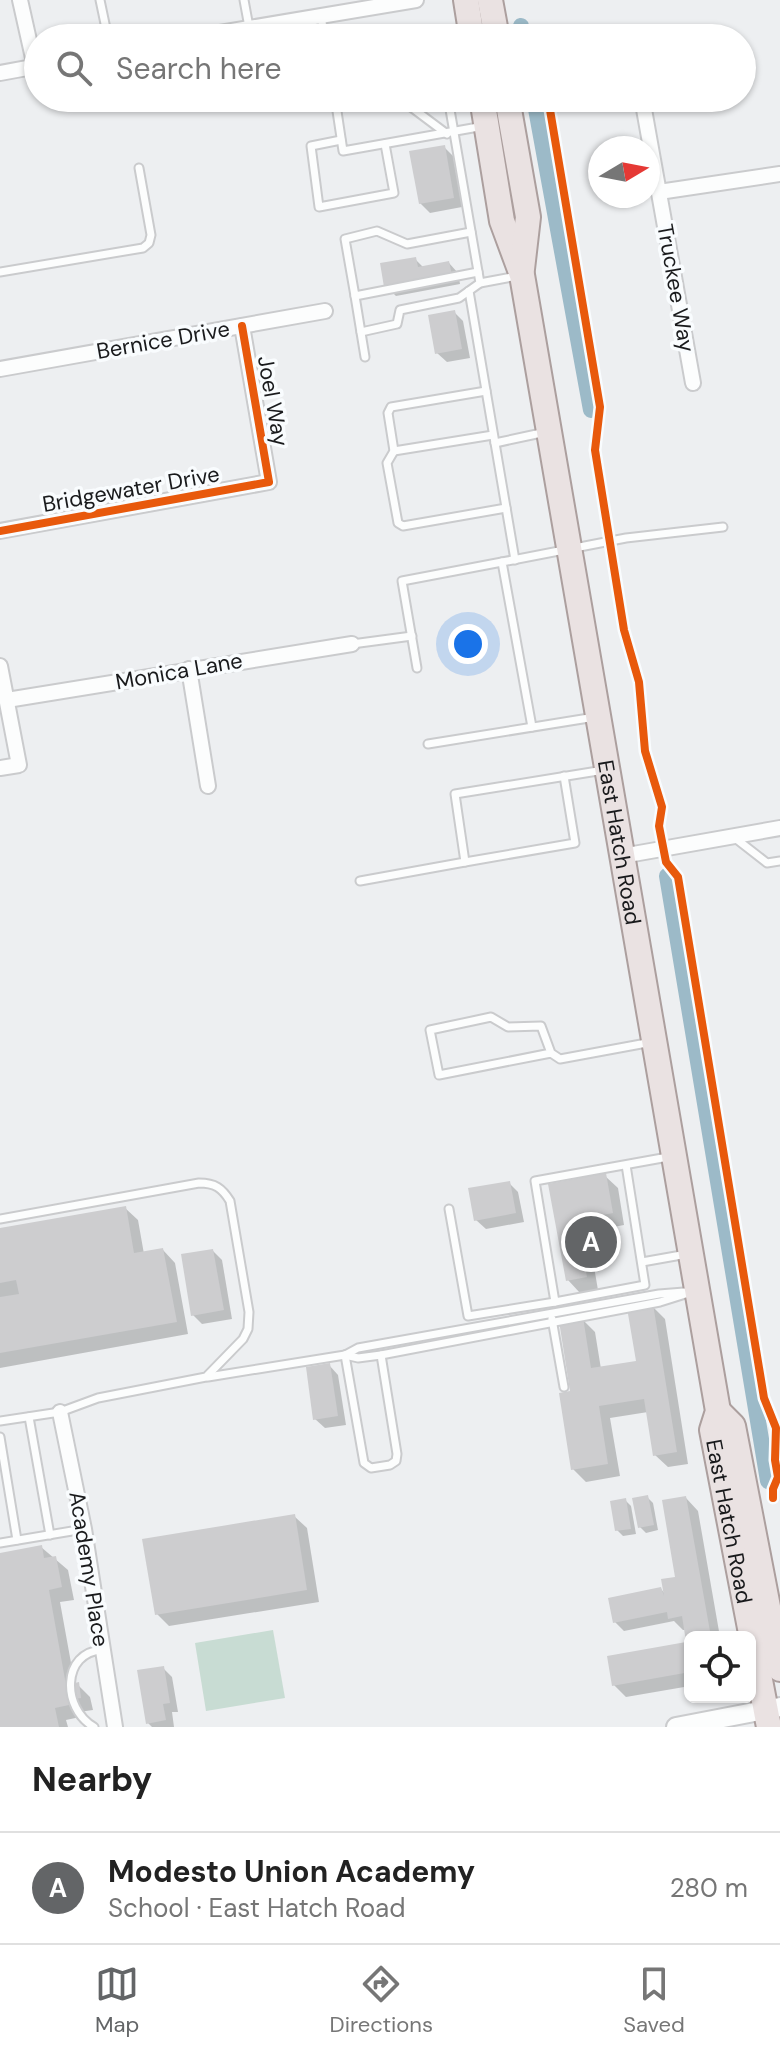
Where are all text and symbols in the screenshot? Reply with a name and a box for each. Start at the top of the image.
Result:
search box [24,24,756,112]
icon: search [52,46,96,90]
text: Search here [116,49,282,88]
north arrow [588,136,660,208]
street label: Truckee Way [650,222,702,354]
street label: Bernice Drive [94,314,232,366]
street label: Joel Way [251,353,295,449]
street label: Bridgewater Drive [40,459,222,519]
your location [448,624,488,664]
street label: Monica Lane [113,646,245,696]
street label: East Hatch Road [591,758,648,927]
pin: A [565,1212,617,1272]
street label: East Hatch Road [700,1437,760,1606]
street label: Academy Place [62,1489,116,1649]
map controls [684,1631,756,1703]
button: locate [684,1631,756,1703]
text: Nearby [32,1757,152,1802]
text: Modesto Union Academy [108,1852,475,1891]
text: A [49,1871,67,1905]
text: 280 m [670,1871,748,1905]
text: School · East Hatch Road [108,1891,406,1925]
tab: Map [95,1962,139,2039]
tab: Directions [330,1962,433,2039]
tab: Saved [623,1962,685,2039]

